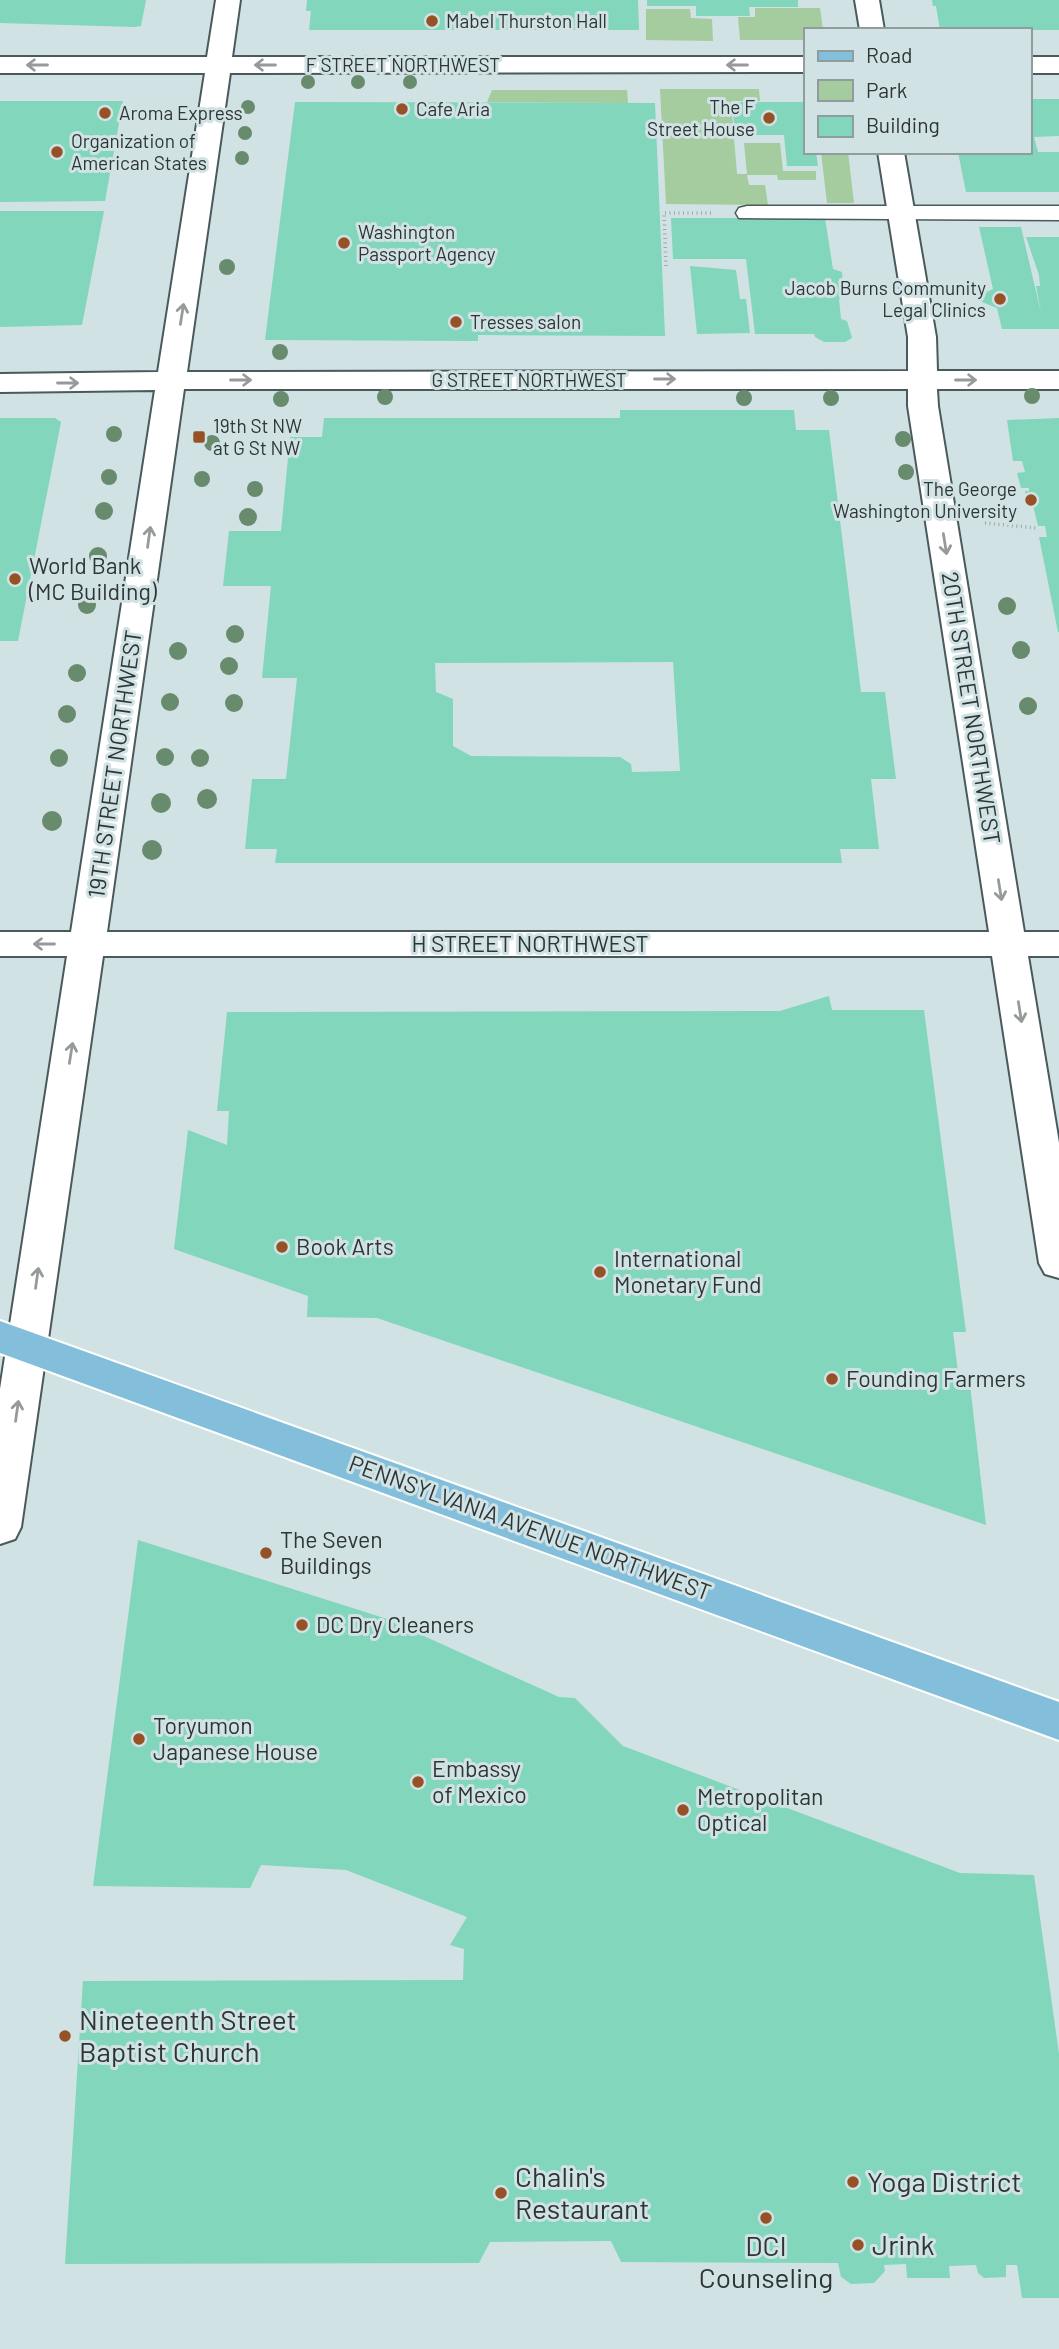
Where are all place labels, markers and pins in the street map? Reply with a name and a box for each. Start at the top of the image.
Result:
place label: Mabel Thurston Hall [446,9,607,32]
marker: Mabel Thurston Hall [424,13,440,29]
place label: The F Street House [647,95,755,140]
place label: Cafe Aria [416,97,490,120]
place label: Aroma Express [119,101,243,124]
marker: Cafe Aria [394,101,410,117]
marker: Aroma Express [97,105,113,121]
marker: The F Street House [761,110,777,126]
place label: Organization of American States [71,129,207,174]
marker: Organization of American States [49,144,65,160]
place label: Washington Passport Agency [358,220,496,265]
marker: Washington Passport Agency [336,235,352,251]
place label: Jacob Burns Community Legal Clinics [785,276,986,321]
marker: Jacob Burns Community Legal Clinics [992,291,1008,307]
place label: Tresses salon [470,310,581,333]
marker: Tresses salon [448,314,464,330]
place label: 19th St NW at G St NW [213,414,302,459]
marker: 19th St NW at G St NW [191,429,207,445]
place label: The George Washington University [833,477,1017,522]
marker: The George Washington University [1023,492,1039,508]
place label: World Bank (MC Building) [28,551,158,605]
marker: World Bank (MC Building) [7,571,23,587]
place label: Book Arts [296,1232,394,1260]
marker: Book Arts [274,1239,290,1255]
place label: International Monetary Fund [614,1244,762,1298]
marker: International Monetary Fund [592,1264,608,1280]
place label: Founding Farmers [846,1364,1026,1392]
marker: Founding Farmers [824,1371,840,1387]
place label: The Seven Buildings [280,1525,383,1579]
marker: The Seven Buildings [258,1545,274,1561]
place label: DC Dry Cleaners [316,1610,474,1638]
marker: DC Dry Cleaners [294,1617,310,1633]
place label: Toryumon Japanese House [153,1711,318,1765]
marker: Toryumon Japanese House [131,1731,147,1747]
place label: Embassy of Mexico [432,1754,527,1808]
marker: Embassy of Mexico [410,1774,426,1790]
place label: Metropolitan Optical [697,1782,823,1836]
marker: Metropolitan Optical [675,1802,691,1818]
place label: Nineteenth Street Baptist Church [79,2002,297,2068]
marker: Nineteenth Street Baptist Church [57,2028,73,2044]
place label: Chalin's Restaurant [515,2159,649,2225]
place label: Yoga District [867,2164,1021,2198]
marker: Yoga District [845,2174,861,2190]
marker: Chalin's Restaurant [493,2185,509,2201]
marker: DCI Counseling [758,2210,774,2226]
place label: Jrink [872,2227,935,2261]
place label: DCI Counseling [699,2228,833,2294]
marker: Jrink [850,2237,866,2253]

